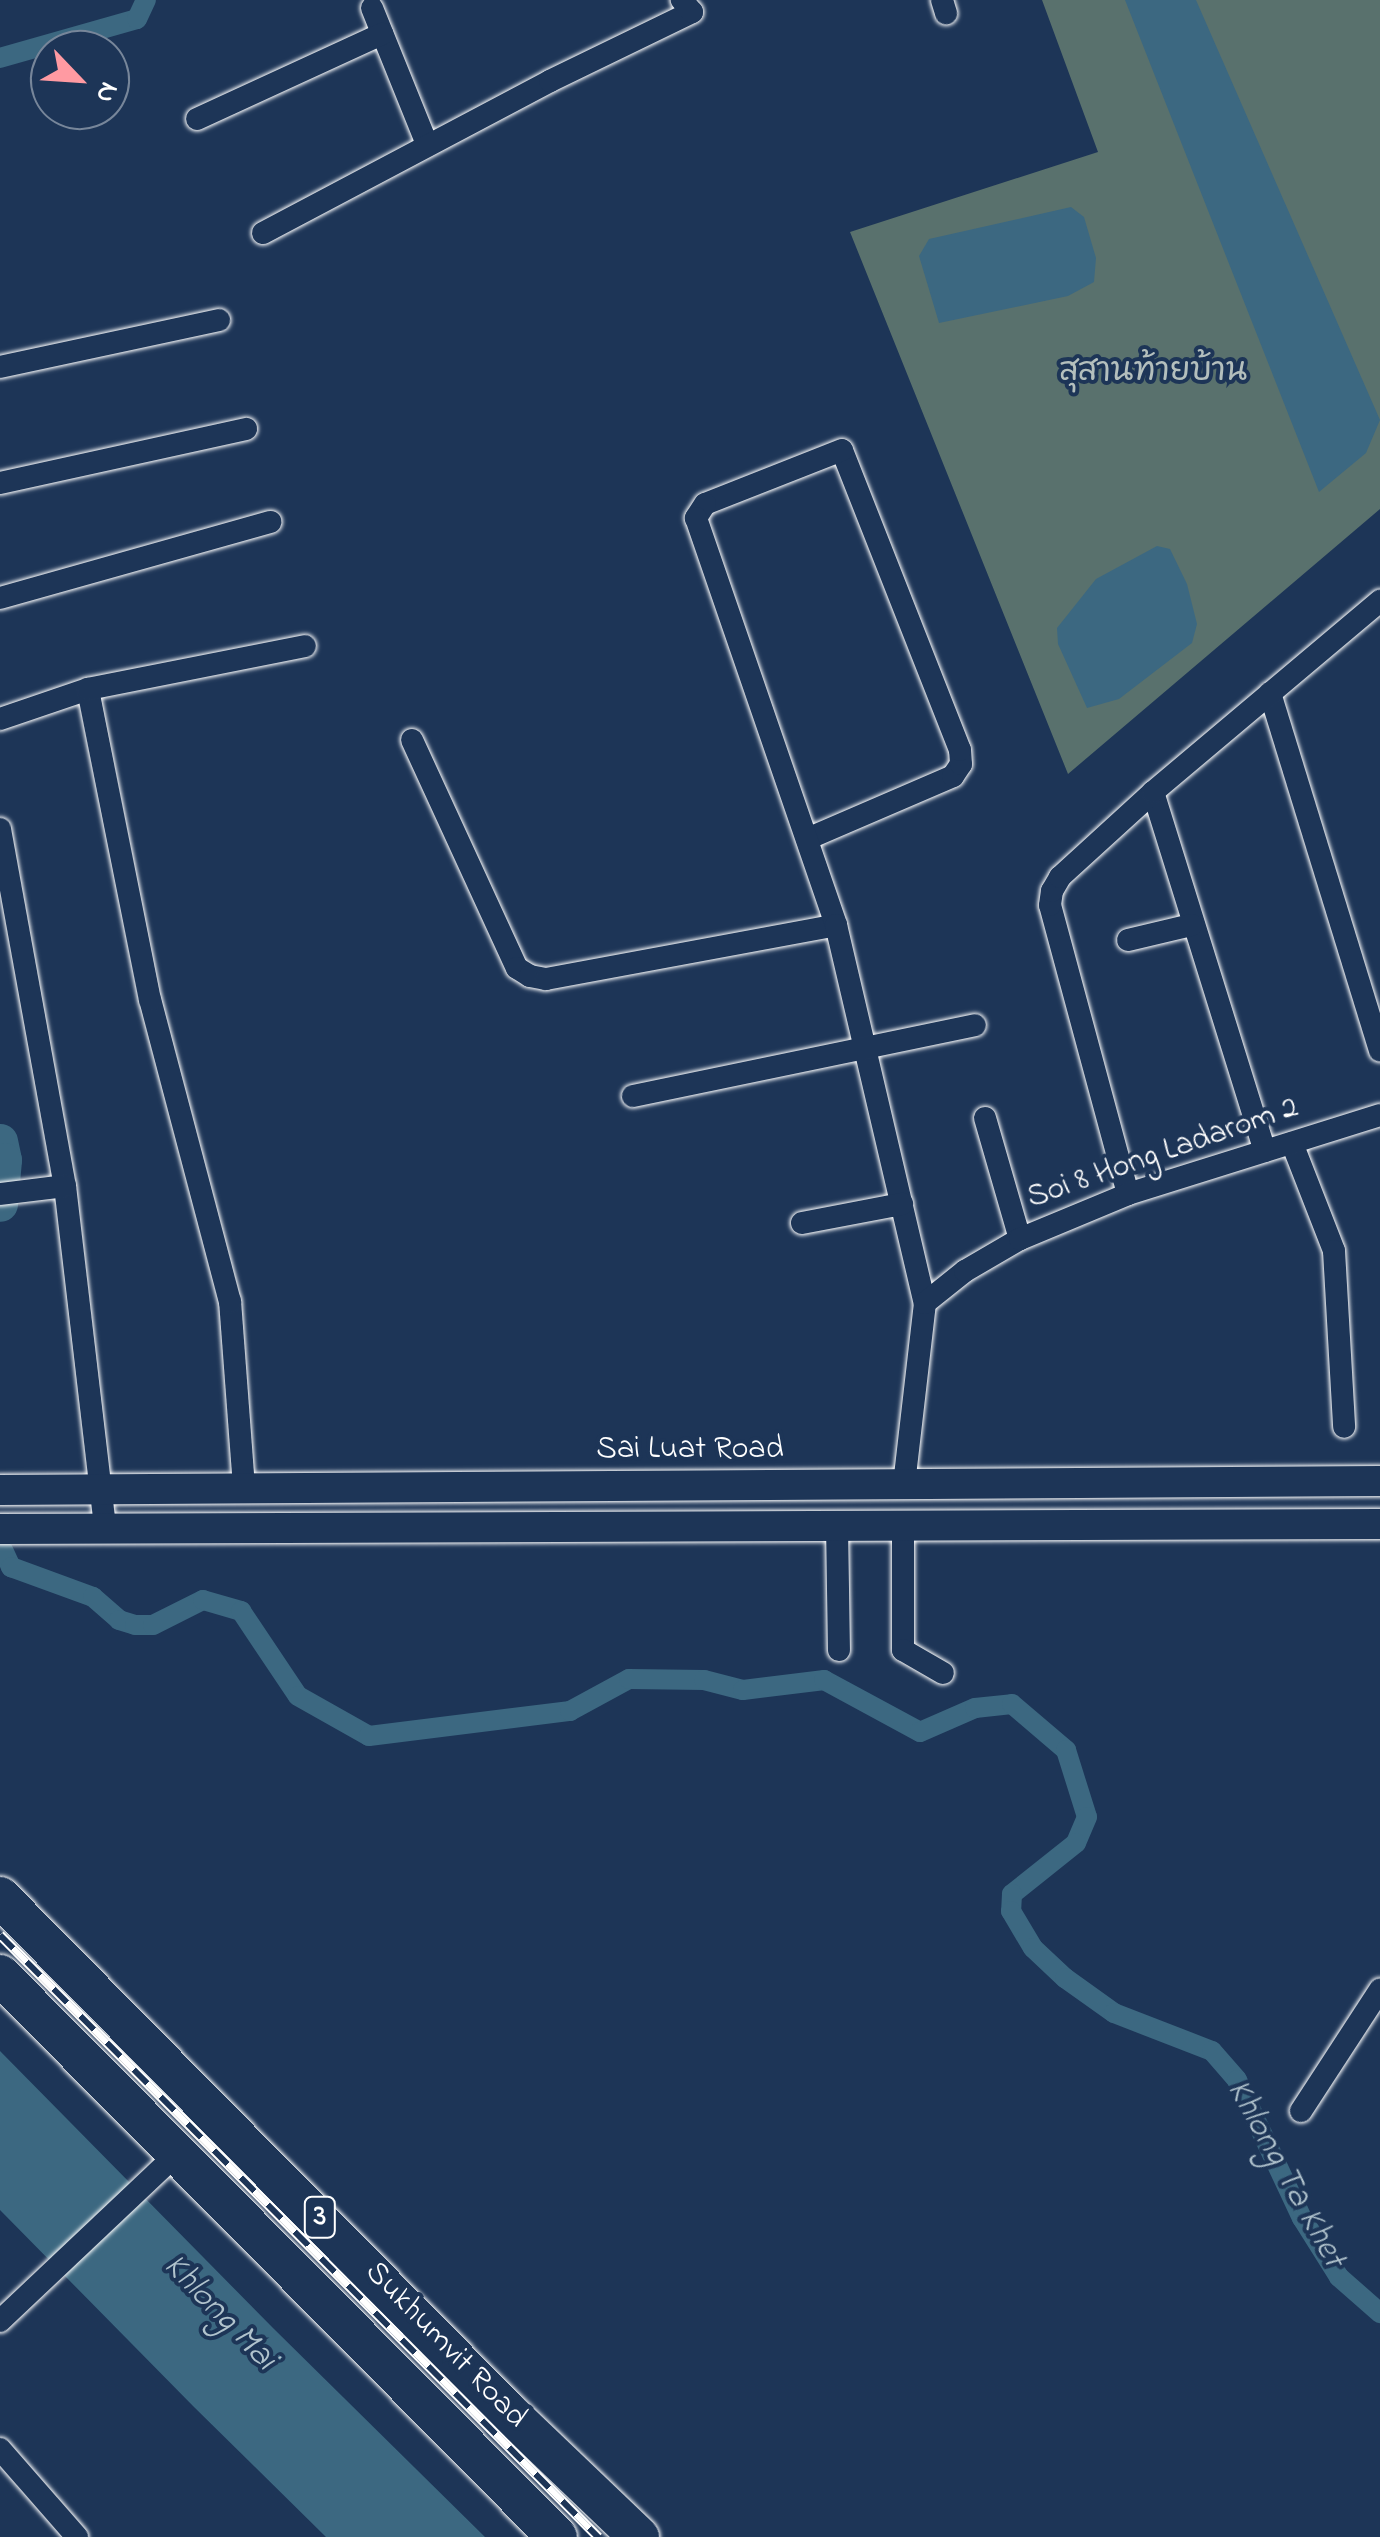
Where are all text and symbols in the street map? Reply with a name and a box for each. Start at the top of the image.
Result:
north arrow [30,30,130,130]
text: N [83,75,128,109]
park label: สุสานท้ายบ้าน [1059,354,1247,392]
street label: Soi 8 Hong Ladarom 2 [1022,1090,1304,1218]
street label: Sai Luat Road [596,1431,784,1469]
water label: Khlong Ta Khet [1216,2073,1354,2275]
road number: 3 [302,2192,338,2242]
water label: Khlong Mai [153,2246,285,2380]
street label: Sukhumvit Road [356,2254,534,2438]

